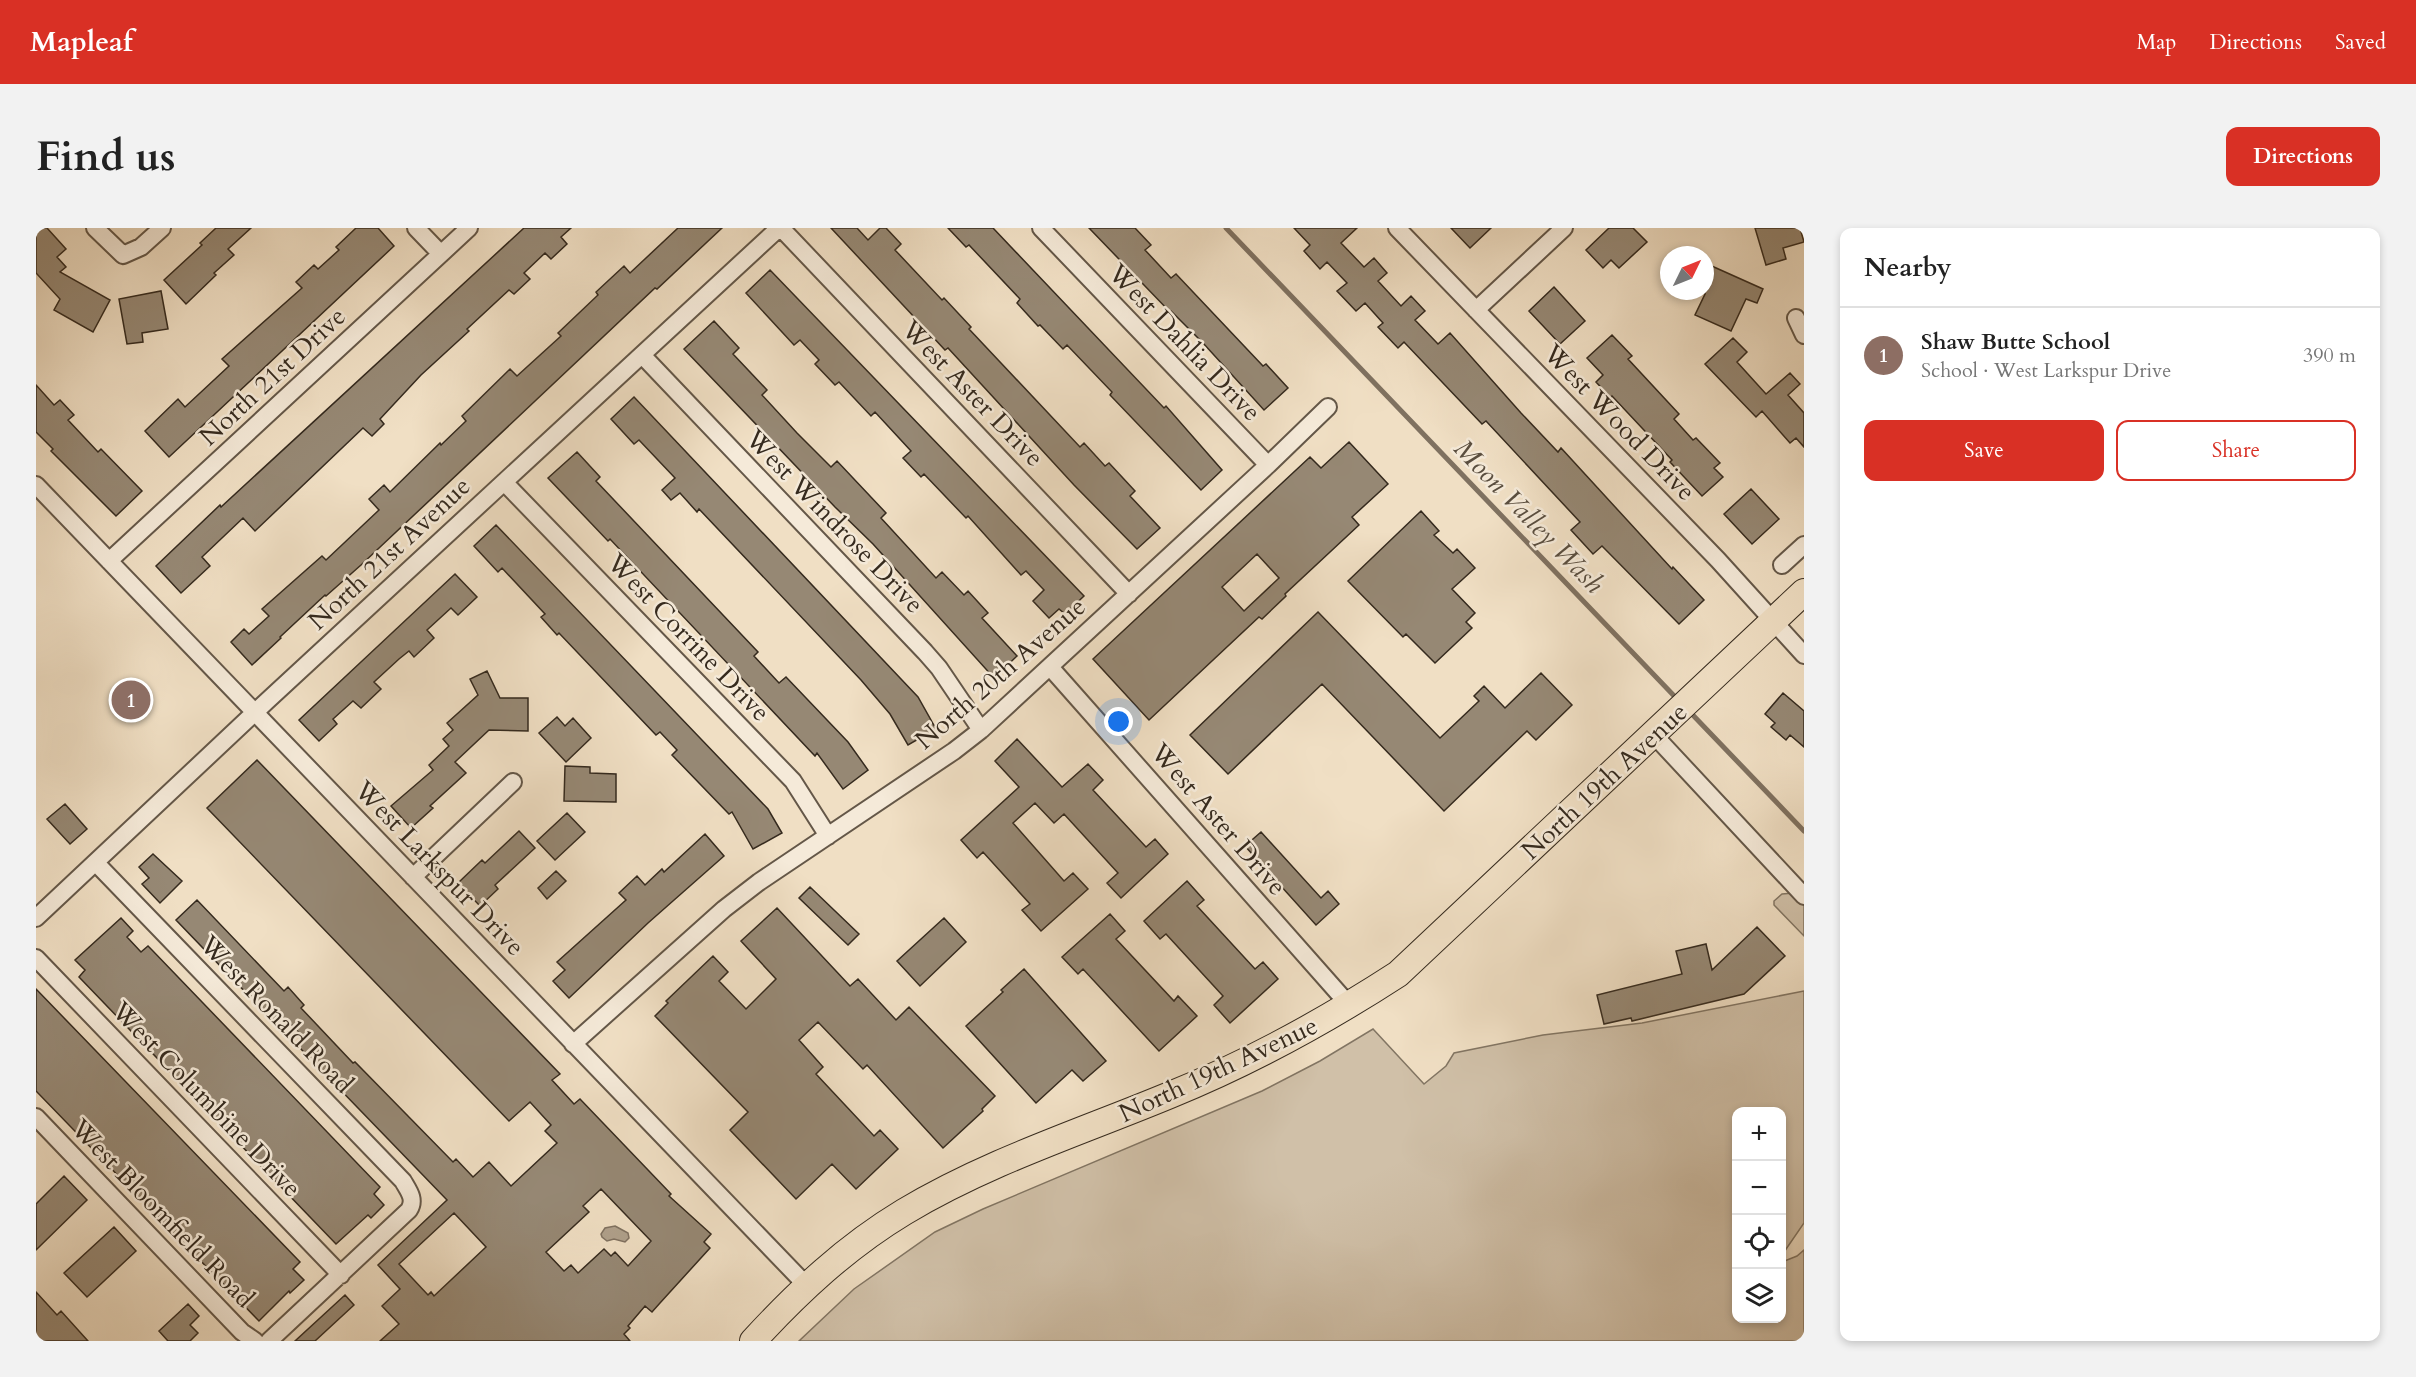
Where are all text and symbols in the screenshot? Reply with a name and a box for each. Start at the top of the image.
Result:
text: Mapleaf [30,23,133,61]
text: Map [2136,28,2176,57]
text: Directions [2209,28,2302,57]
text: Saved [2335,28,2386,57]
button: Directions [2226,127,2380,186]
text: Find us [36,128,176,185]
north arrow [1660,246,1714,300]
text: Nearby [1864,250,1952,285]
street label: West Dahlia Drive [1100,255,1269,429]
street label: North 21st Drive [191,299,353,453]
street label: West Aster Drive [893,312,1052,474]
text: Shaw Butte School [1921,327,2110,357]
street label: West Wood Drive [1535,336,1703,508]
text: 1 [1878,342,1889,369]
text: 390 m [2303,342,2356,369]
text: School · West Larkspur Drive [1921,357,2171,384]
button: Save [1864,420,2104,481]
button: Share [2116,420,2356,481]
street label: West Windrose Drive [737,421,932,621]
water label: Moon Valley Wash [1445,431,1612,602]
street label: North 21st Avenue [301,469,478,638]
street label: West Corrine Drive [599,545,778,729]
street label: North 20th Avenue [907,589,1093,757]
pin: 1 [112,678,151,722]
street label: North 19th Avenue [1514,695,1695,868]
your location [1104,707,1133,736]
street label: West Aster Drive [1142,735,1294,903]
street label: West Larkspur Drive [346,772,532,964]
street label: West Ronald Road [191,927,361,1101]
street label: West Columbine Drive [103,993,309,1205]
street label: North 19th Avenue [1113,1008,1323,1131]
map controls [1732,1107,1786,1323]
button: + [1732,1107,1786,1161]
street label: West Bloomfield Road [63,1111,262,1315]
button: − [1732,1161,1786,1215]
button: locate [1732,1215,1786,1269]
button: layers [1732,1269,1786,1323]

